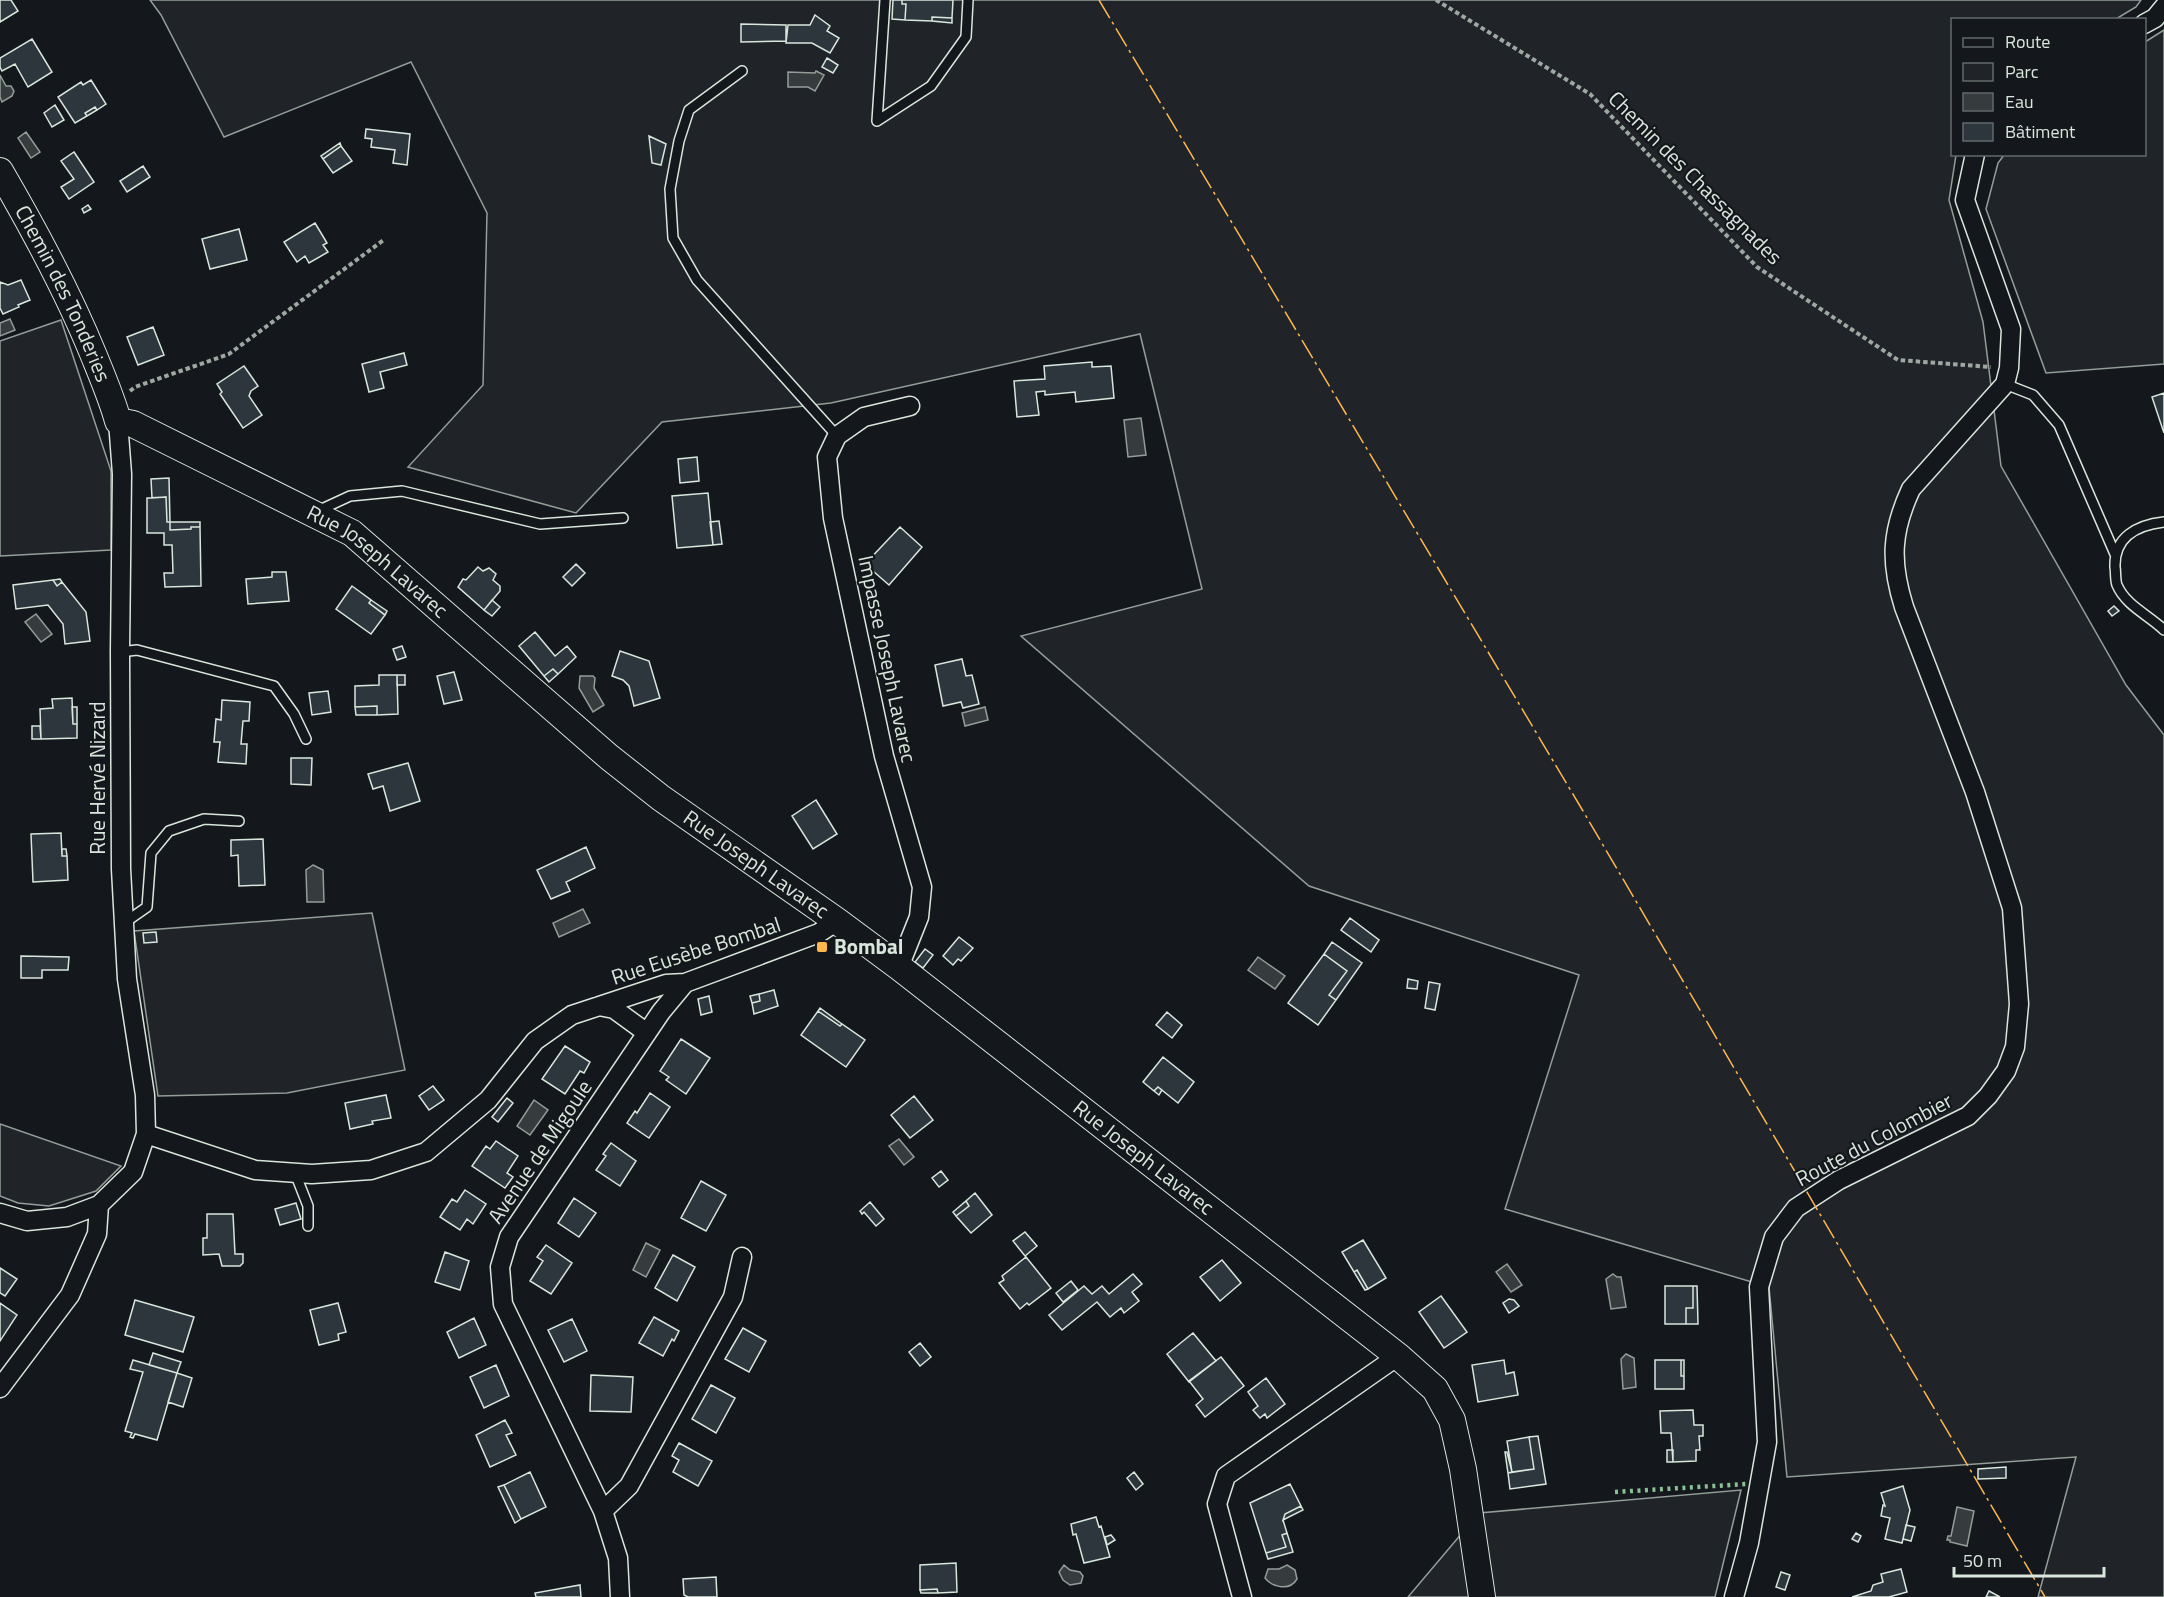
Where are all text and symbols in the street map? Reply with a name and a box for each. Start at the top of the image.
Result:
legend [1951,18,2146,156]
text: Route [2005,28,2050,55]
text: Parc [2005,58,2039,85]
street label: Chemin des Chassagnades [1601,83,1790,272]
text: Eau [2005,88,2034,115]
text: Bâtiment [2005,118,2076,145]
street label: Chemin des Tonderies [8,199,120,387]
street label: Rue Joseph Lavarec [302,496,456,625]
street label: Impasse Joseph Lavarec [850,552,926,765]
street label: Rue Hervé Nizard [81,701,113,855]
street label: Rue Joseph Lavarec [677,801,836,926]
street label: Rue Eusèbe Bombal [607,908,785,993]
place label: Bombal [834,930,903,962]
marker: Bombal [815,940,829,954]
street label: Avenue de Migoule [479,1073,599,1230]
street label: Route du Colombier [1789,1084,1958,1194]
street label: Rue Joseph Lavarec [1067,1091,1222,1222]
scale bar [1954,1540,2104,1578]
text: 50 m [1963,1547,2002,1574]

